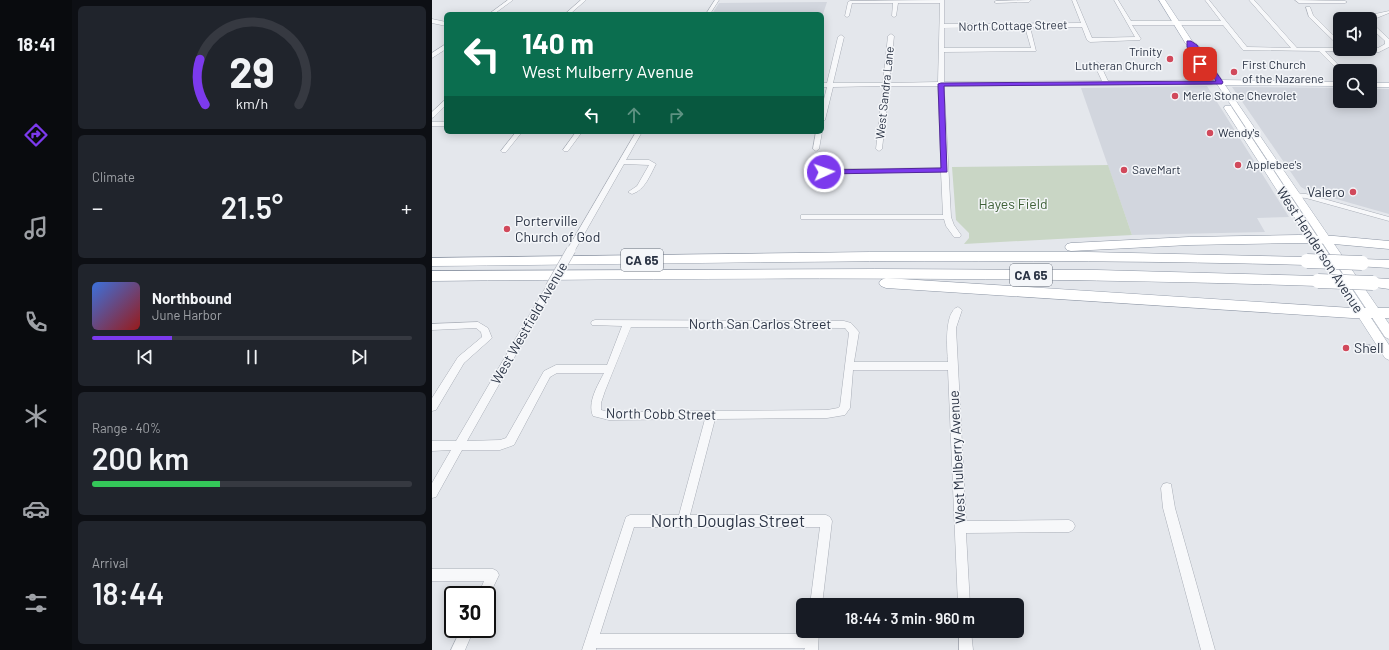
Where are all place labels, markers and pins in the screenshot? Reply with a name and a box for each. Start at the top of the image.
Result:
place label: Trinity Lutheran Church [1075,44,1162,72]
pin [1183,47,1217,81]
marker: Trinity Lutheran Church [1165,54,1175,64]
place label: First Church of the Nazarene [1242,57,1324,85]
marker: First Church of the Nazarene [1229,67,1239,77]
place label: Merle Stone Chevrolet [1183,88,1297,102]
marker: Merle Stone Chevrolet [1170,91,1180,101]
place label: Wendy's [1218,125,1260,139]
marker: Wendy's [1205,128,1215,138]
place label: Applebee's [1246,157,1302,171]
marker: Applebee's [1233,160,1243,170]
place label: SaveMart [1132,162,1181,176]
marker: SaveMart [1119,165,1129,175]
place label: Valero [1307,183,1345,200]
marker: Valero [1348,187,1358,197]
place label: Porterville Church of God [515,212,600,245]
marker: Porterville Church of God [502,224,512,234]
place label: Shell [1354,339,1384,356]
marker: Shell [1341,343,1351,353]

